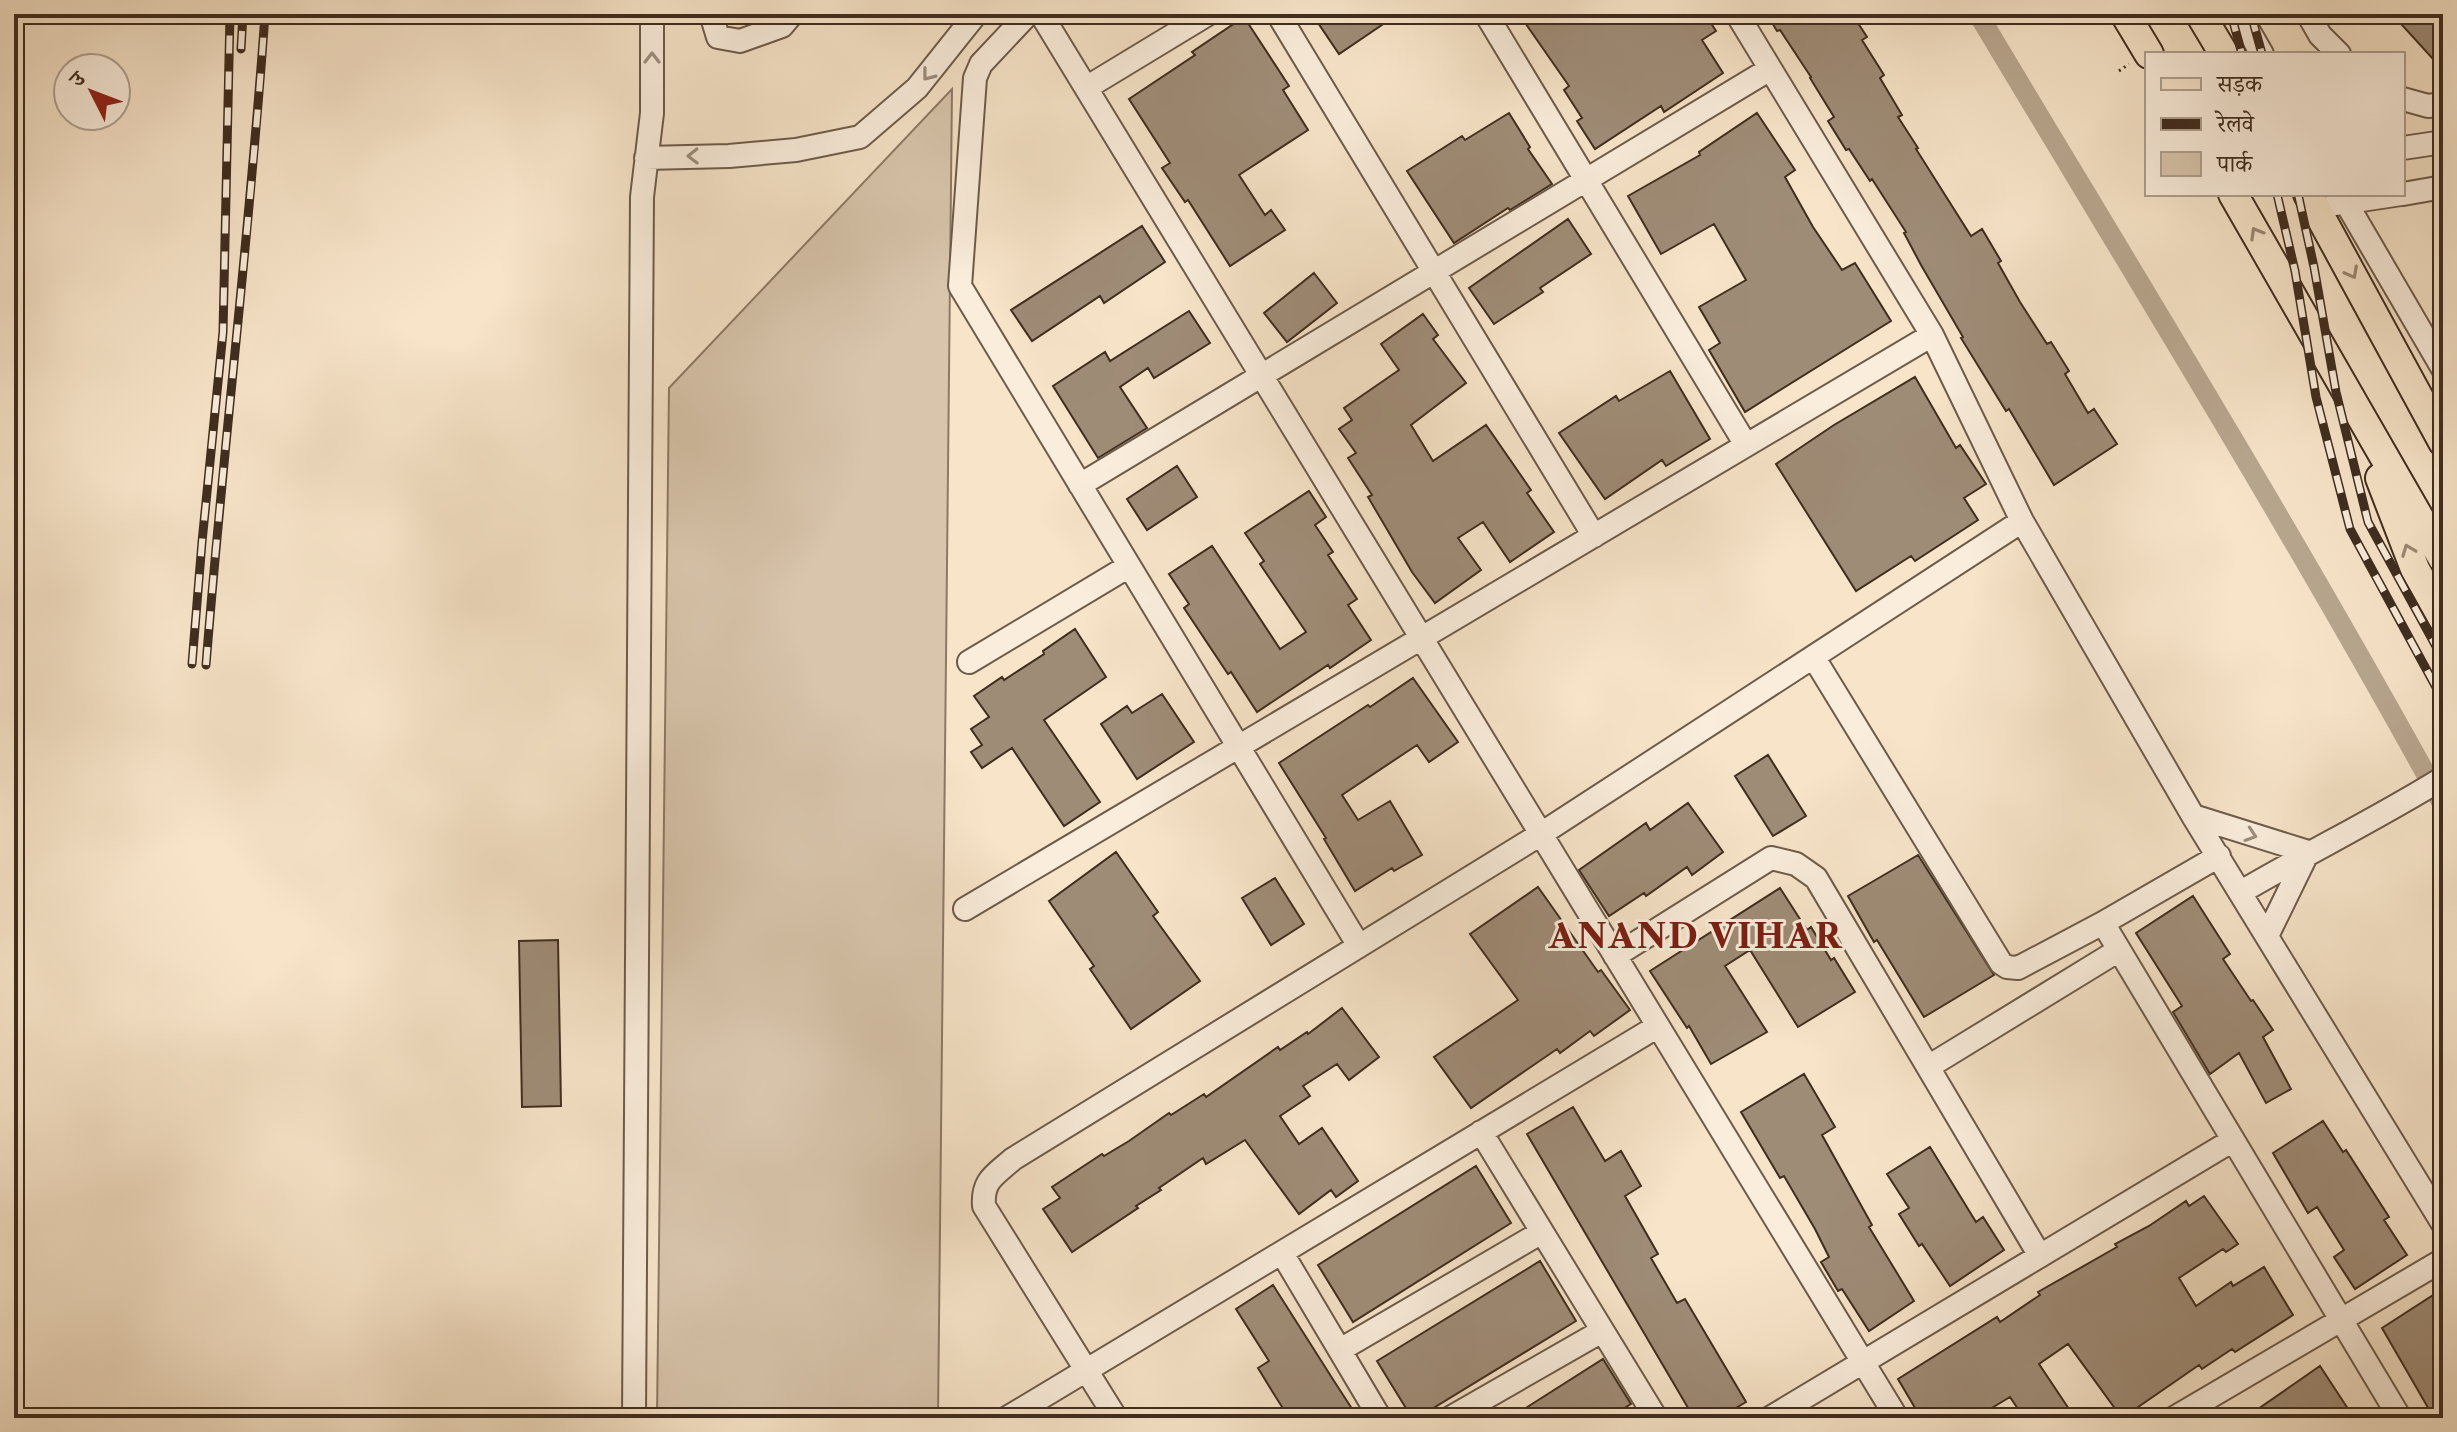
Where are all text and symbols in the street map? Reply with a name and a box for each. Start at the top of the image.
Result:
one-way arrow [643,51,661,64]
north arrow [52,52,132,132]
legend [2145,52,2405,196]
text: उ [62,64,92,94]
one-way arrow [923,66,937,81]
text: सड़क [2216,69,2264,98]
text: रेलवे [2214,109,2256,138]
one-way arrow [686,148,699,165]
text: पार्क [2216,149,2254,178]
one-way arrow [2250,227,2266,242]
one-way arrow [2342,265,2357,280]
one-way arrow [2401,544,2418,558]
one-way arrow [2243,825,2257,841]
district label: ANAND VIHAR [1548,915,1843,957]

